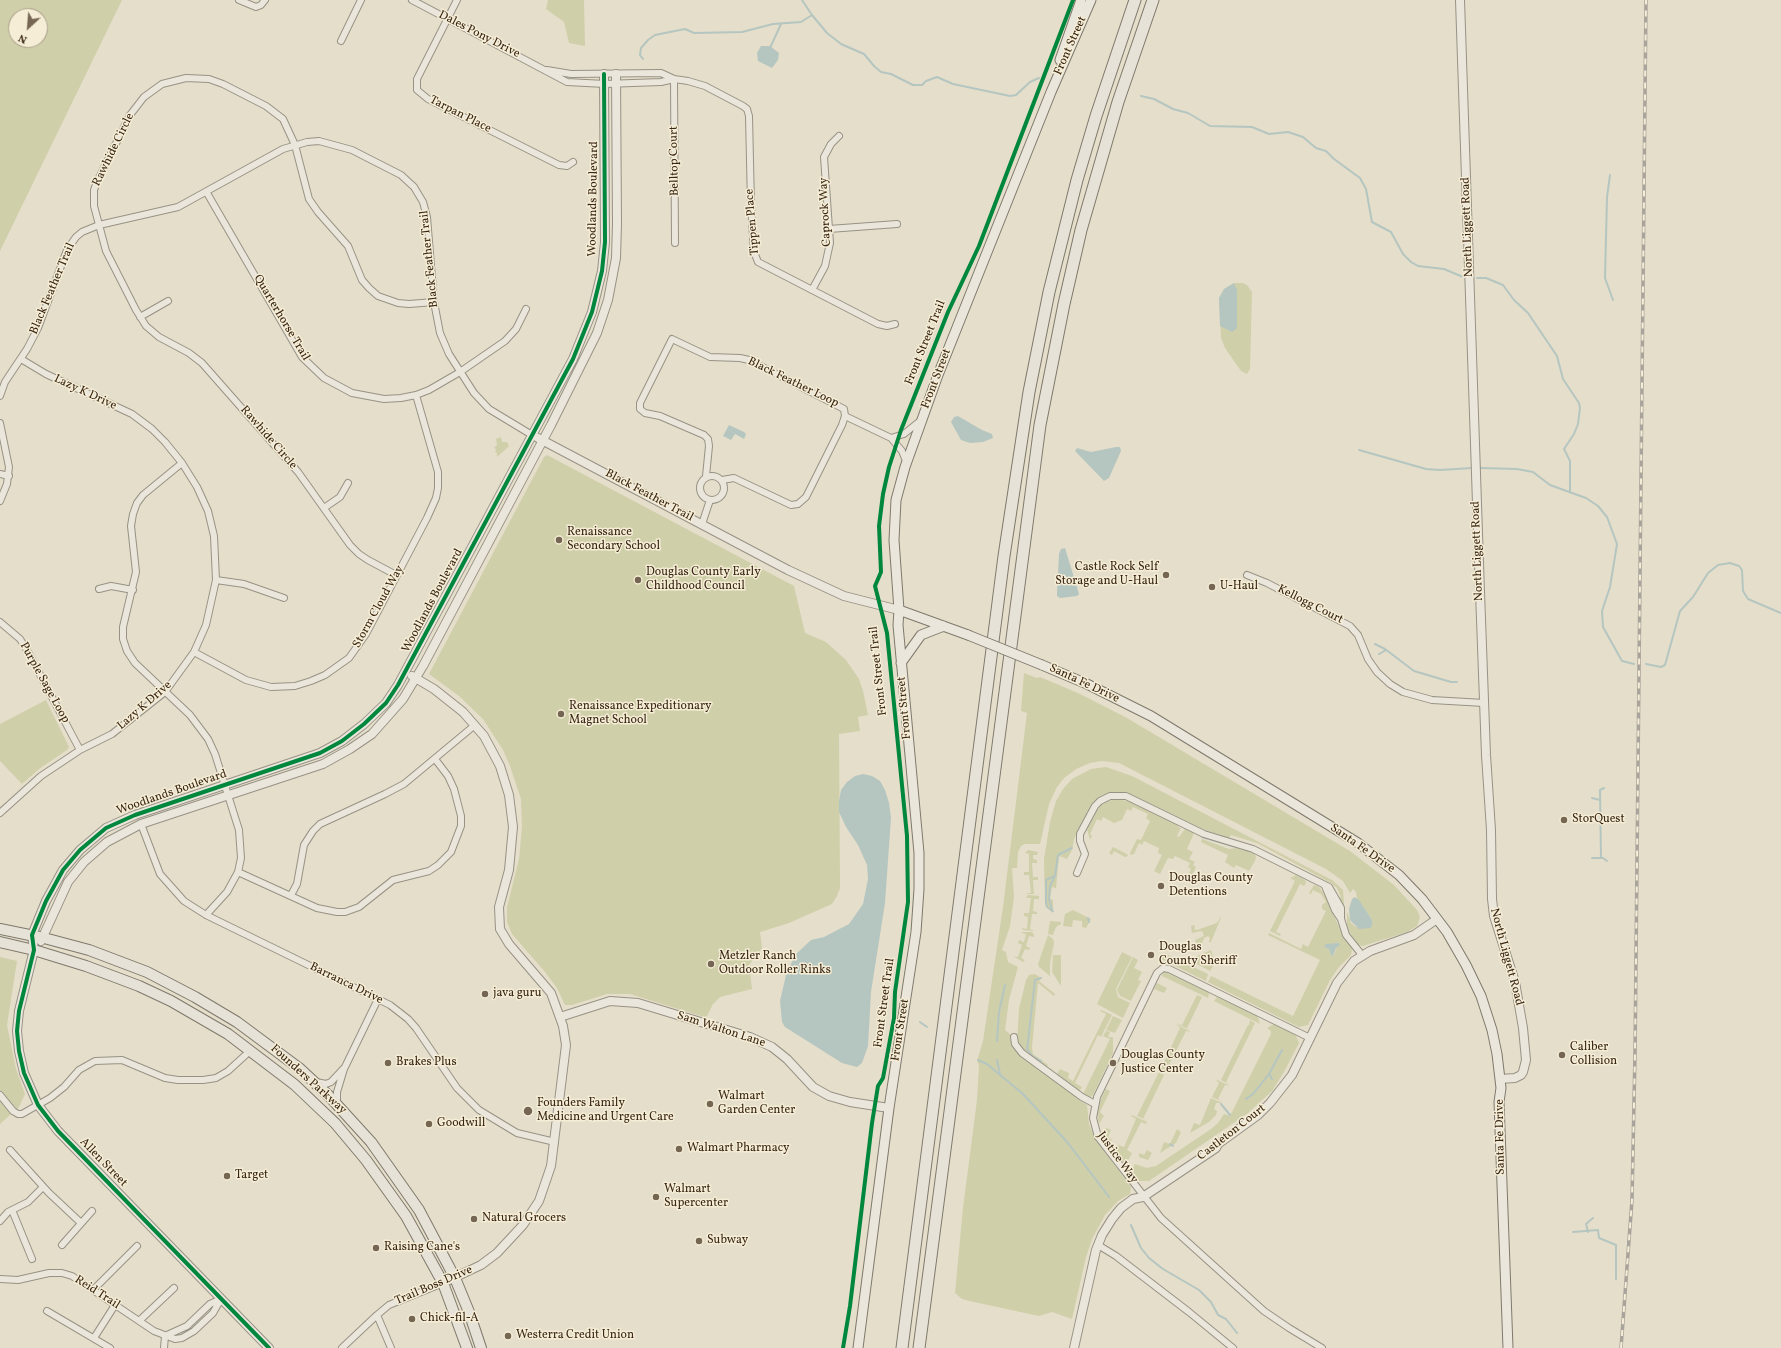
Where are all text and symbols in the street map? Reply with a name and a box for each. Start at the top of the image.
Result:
north arrow [8,8,48,48]
street label: Dales Pony Drive [436,8,522,62]
street label: Front Street [1052,14,1090,78]
text: N [16,30,30,47]
street label: Tarpan Place [427,93,493,137]
street label: Rawhide Circle [90,111,138,189]
street label: Belltop Court [667,126,683,196]
street label: Woodlands Boulevard [586,141,602,257]
street label: Caprock Way [817,177,835,247]
street label: North Liggett Road [1459,177,1477,277]
street label: Tippen Place [743,188,763,256]
street label: Black Feather Trail [418,210,442,308]
street label: Black Feather Trail [27,241,79,337]
street label: Quarterhorse Trail [250,272,312,364]
street label: Front Street Trail [902,299,950,387]
street label: Front Street [919,347,955,411]
street label: Black Feather Loop [745,355,841,411]
street label: Lazy K Drive [51,372,119,414]
street label: Rawhide Circle [236,403,300,473]
street label: Black Feather Trail [602,467,696,525]
street label: North Liggett Road [1469,501,1487,601]
place label: Renaissance Secondary School [567,526,660,554]
marker: Renaissance Secondary School [554,535,564,545]
street label: Woodlands Boulevard [400,547,466,655]
place label: Castle Rock Self Storage and U-Haul [1055,561,1158,589]
street label: Storm Cloud Way [350,563,408,651]
place label: Douglas County Early Childhood Council [646,566,761,594]
marker: Castle Rock Self Storage and U-Haul [1161,570,1171,580]
marker: Douglas County Early Childhood Council [633,575,643,585]
place label: U-Haul [1220,580,1258,594]
marker: U-Haul [1207,582,1217,592]
street label: Kellogg Court [1275,582,1345,628]
street label: Front Street Trail [867,625,891,717]
street label: Purple Sage Loop [16,640,72,726]
street label: Santa Fe Drive [1047,661,1121,707]
street label: Front Street [895,676,915,740]
street label: Lazy K Drive [115,678,175,734]
place label: Renaissance Expeditionary Magnet School [569,700,712,728]
marker: Renaissance Expeditionary Magnet School [556,709,566,719]
street label: Woodlands Boulevard [115,767,229,819]
place label: StorQuest [1572,813,1625,827]
marker: StorQuest [1559,815,1569,825]
street label: Santa Fe Drive [1327,821,1397,877]
place label: Douglas County Detentions [1169,872,1253,900]
marker: Douglas County Detentions [1156,881,1166,891]
street label: North Liggett Road [1486,907,1526,1007]
place label: Douglas County Sheriff [1159,941,1236,969]
place label: Metzler Ranch Outdoor Roller Rinks [719,950,831,978]
marker: Douglas County Sheriff [1146,950,1156,960]
street label: Front Street Trail [872,957,898,1049]
marker: Metzler Ranch Outdoor Roller Rinks [706,959,716,969]
street label: Barranca Drive [307,960,385,1008]
place label: java guru [493,987,541,1001]
marker: java guru [480,989,490,999]
street label: Front Street [889,998,913,1062]
street label: Sam Walton Lane [675,1009,767,1051]
place label: Caliber Collision [1570,1041,1617,1069]
street label: Founders Parkway [267,1042,349,1118]
place label: Douglas County Justice Center [1121,1049,1205,1077]
marker: Caliber Collision [1557,1050,1567,1060]
place label: Brakes Plus [396,1056,457,1070]
marker: Brakes Plus [383,1058,393,1068]
marker: Douglas County Justice Center [1108,1058,1118,1068]
place label: Walmart Garden Center [718,1090,795,1118]
place label: Founders Family Medicine and Urgent Care [537,1097,674,1125]
marker: Walmart Garden Center [705,1099,715,1109]
street label: Santa Fe Drive [1493,1099,1509,1175]
street label: Castleton Court [1195,1102,1269,1164]
marker: Founders Family Medicine and Urgent Care [522,1105,534,1117]
place label: Goodwill [437,1117,485,1131]
marker: Goodwill [424,1119,434,1129]
street label: Justice Way [1093,1129,1141,1187]
street label: Allen Street [76,1136,130,1190]
place label: Walmart Pharmacy [687,1142,790,1156]
marker: Walmart Pharmacy [674,1144,684,1154]
place label: Target [235,1169,268,1183]
marker: Target [222,1171,232,1181]
place label: Walmart Supercenter [664,1183,728,1211]
marker: Walmart Supercenter [651,1192,661,1202]
place label: Natural Grocers [482,1212,566,1226]
marker: Natural Grocers [469,1214,479,1224]
place label: Subway [707,1234,748,1248]
marker: Subway [694,1236,704,1246]
place label: Raising Cane's [384,1241,460,1255]
marker: Raising Cane's [371,1243,381,1253]
street label: Trail Boss Drive [393,1263,475,1309]
street label: Reid Trail [72,1273,122,1313]
place label: Chick-fil-A [420,1312,479,1326]
marker: Chick-fil-A [407,1314,417,1324]
place label: Westerra Credit Union [516,1329,634,1343]
marker: Westerra Credit Union [503,1331,513,1341]

